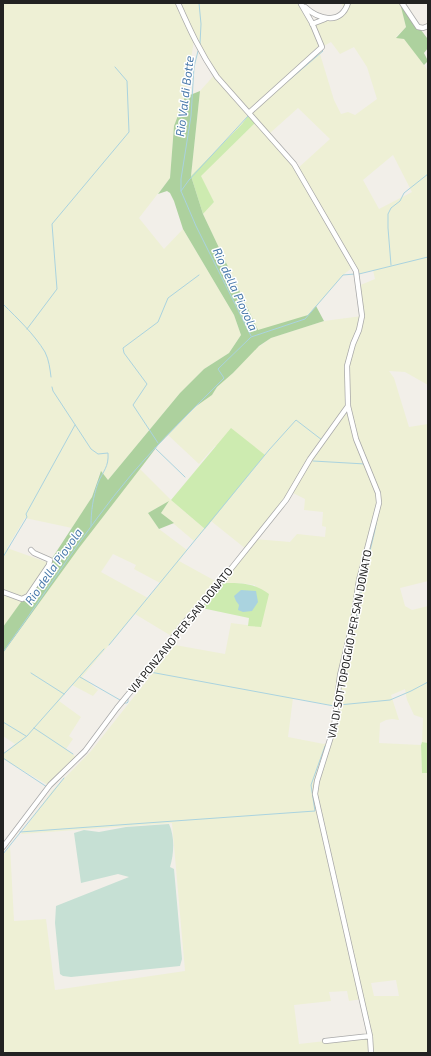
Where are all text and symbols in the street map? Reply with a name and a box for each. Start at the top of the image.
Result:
water label: Rio Val di Botte [172,54,196,137]
water label: Rio della Piovola [211,245,261,333]
water label: Rio della Piovola [21,525,85,607]
street label: VIA DI SOTTOPOGGIO PER SAN DONATO [324,548,374,740]
street label: VIA PONZANO PER SAN DONATO [125,564,235,696]

